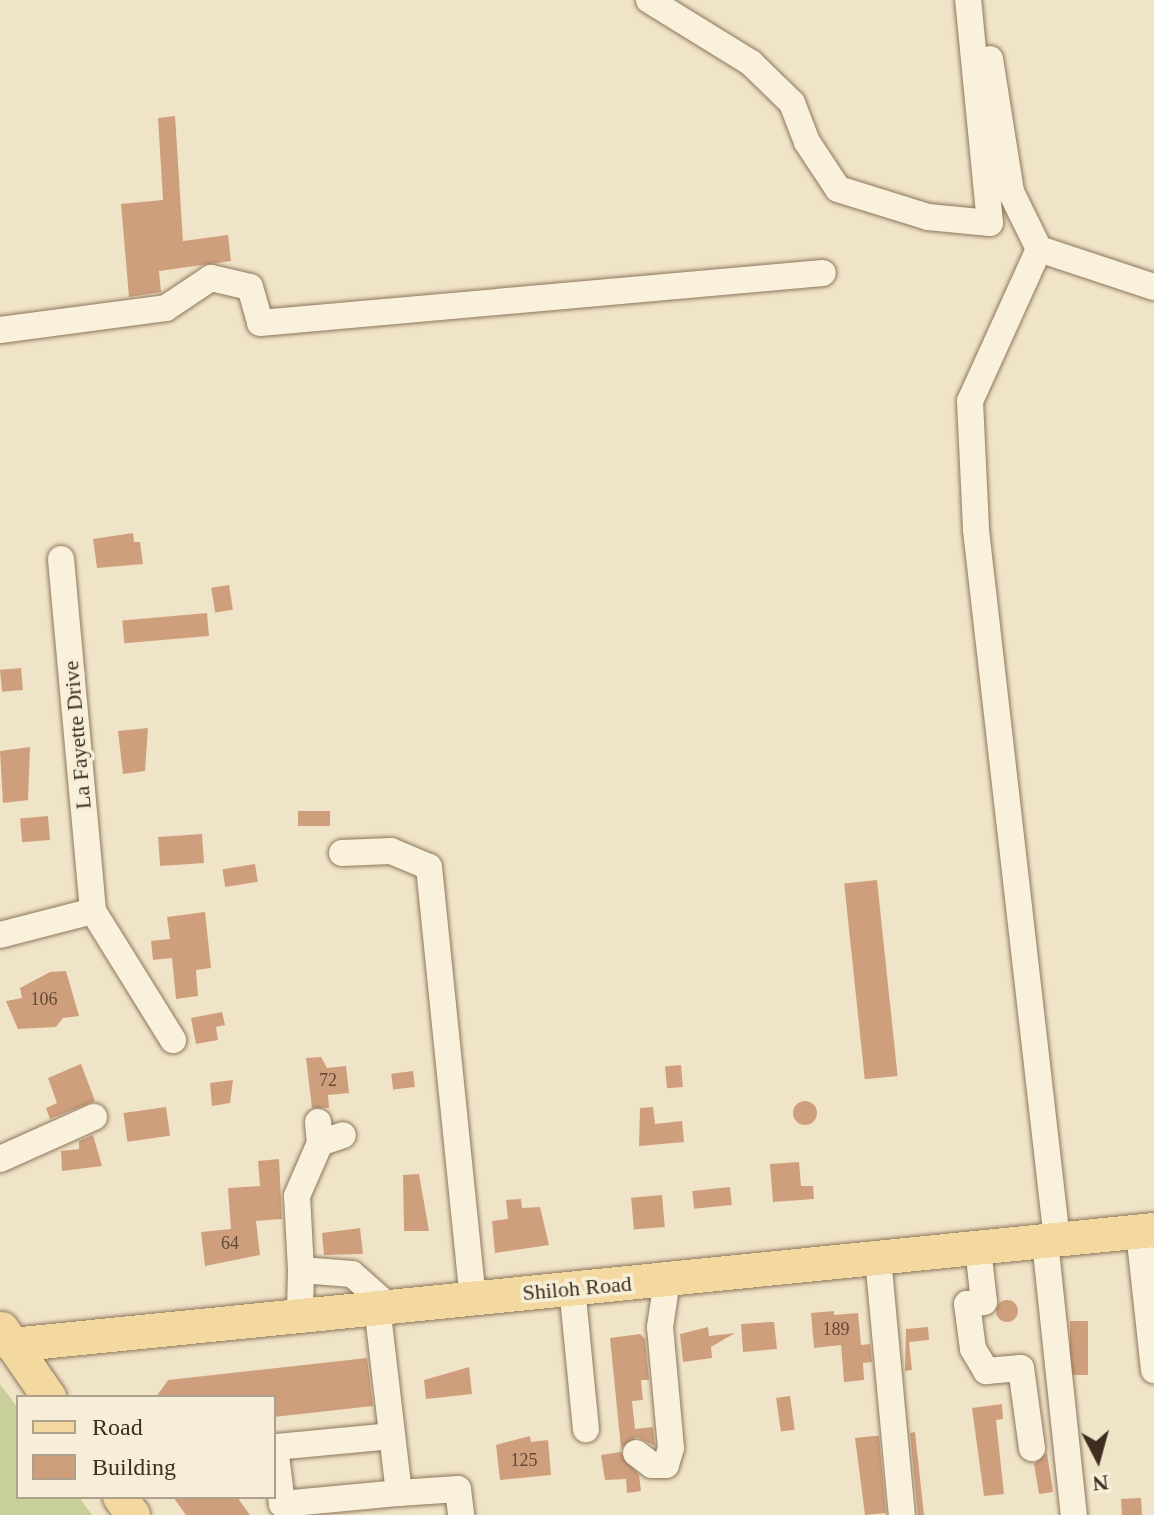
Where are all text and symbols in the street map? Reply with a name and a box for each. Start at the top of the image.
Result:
street label: La Fayette Drive [57,660,97,810]
house number: 106 [30,988,58,1010]
house number: 72 [319,1069,337,1091]
house number: 64 [221,1232,239,1254]
street label: Shiloh Road [521,1270,633,1306]
house number: 189 [822,1318,850,1340]
legend [16,1395,276,1499]
text: Road [92,1414,143,1440]
north arrow [1058,1419,1138,1499]
house number: 125 [510,1449,538,1471]
text: Building [92,1454,176,1480]
text: N [1091,1470,1110,1497]

